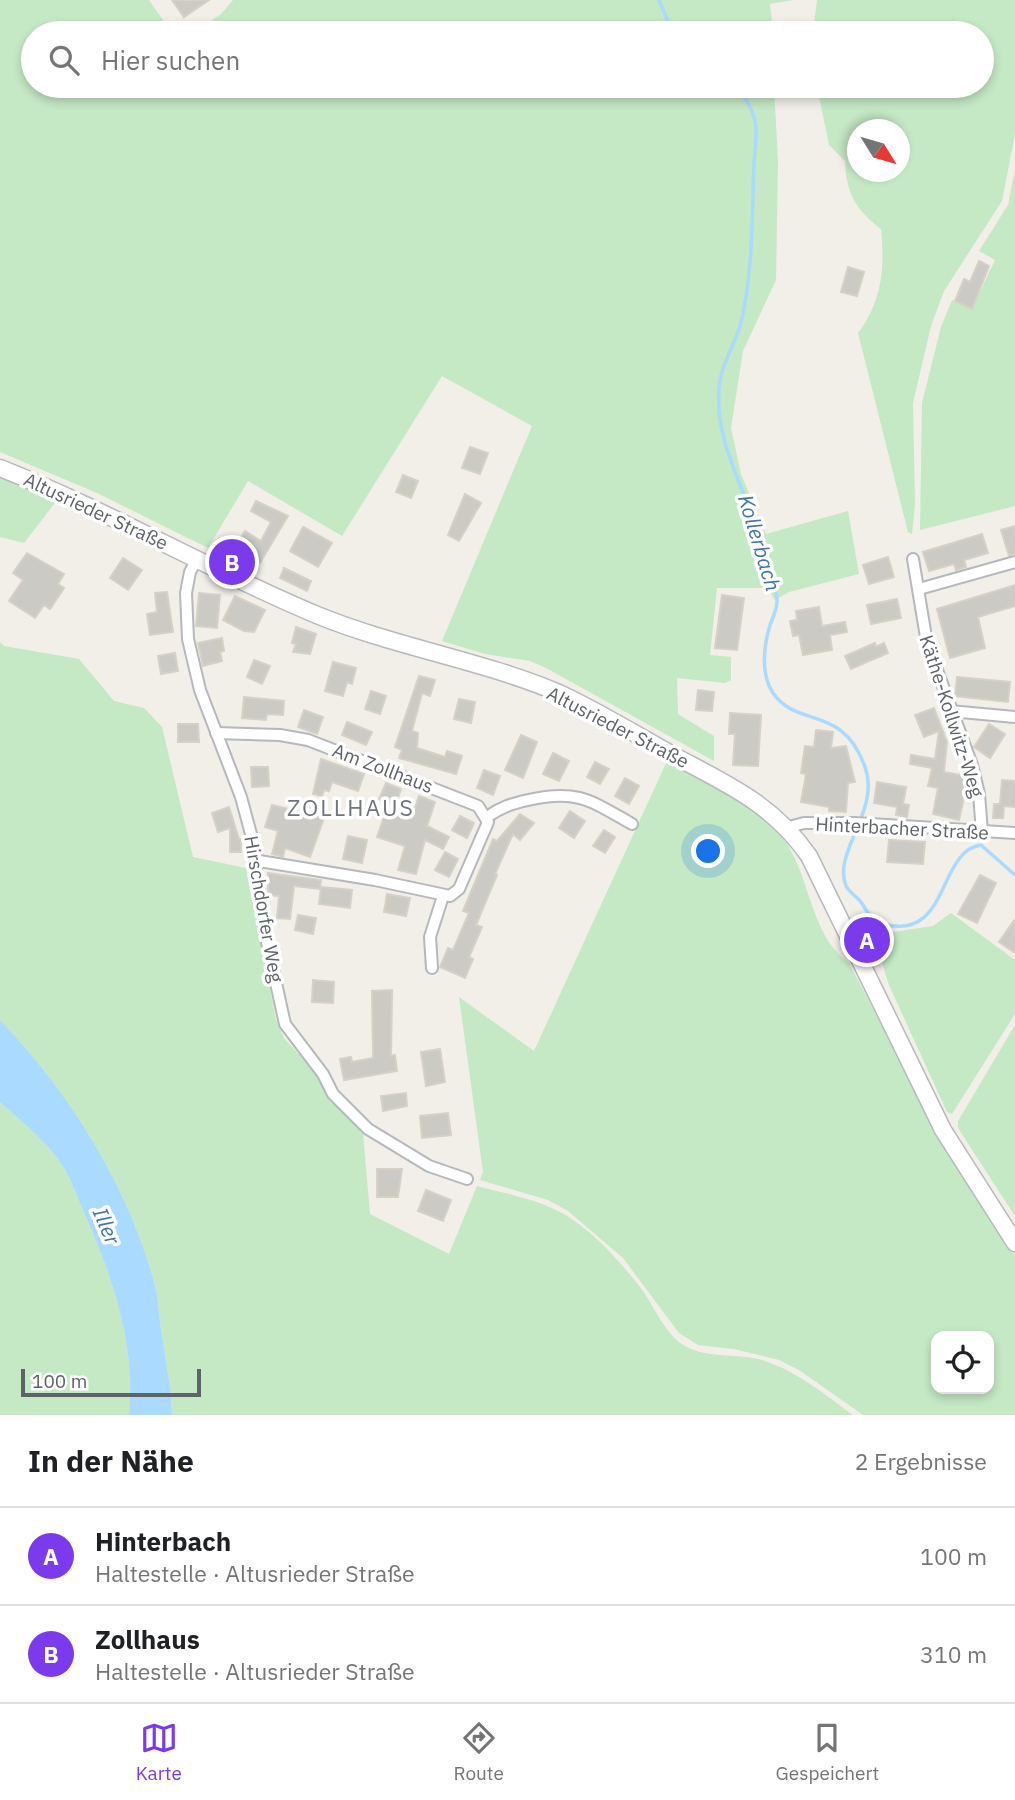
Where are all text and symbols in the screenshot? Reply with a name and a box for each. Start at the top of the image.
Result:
search box [21,21,994,98]
icon: search [45,41,83,79]
text: Hier suchen [101,43,240,77]
north arrow [847,119,910,182]
street label: Altusrieder Straße [20,467,172,555]
water label: Kollerbach [732,491,788,594]
pin: B [209,536,255,588]
street label: Käthe-Kollwitz-Weg [914,632,990,800]
street label: Altusrieder Straße [543,681,693,773]
street label: Am Zollhaus [329,738,437,798]
district label: ZOLLHAUS [287,792,415,822]
street label: Hinterbacher Straße [815,811,989,845]
street label: Hirschdorfer Weg [239,834,289,984]
your location [691,834,725,868]
pin: A [844,914,890,966]
water label: Iller [87,1203,128,1250]
map controls [931,1331,994,1394]
button: locate [931,1331,994,1394]
scale bar [21,1366,201,1398]
text: 100 m [32,1369,87,1393]
text: In der Nähe [28,1441,194,1480]
text: 2 Ergebnisse [855,1446,987,1476]
text: Hinterbach [95,1524,231,1558]
text: A [43,1541,59,1571]
text: 100 m [920,1541,987,1571]
text: Haltestelle · Altusrieder Straße [95,1558,415,1588]
text: Zollhaus [95,1622,200,1656]
text: B [43,1639,59,1669]
text: 310 m [920,1639,987,1669]
text: Haltestelle · Altusrieder Straße [95,1656,415,1686]
tab: Karte [136,1719,182,1785]
tab: Route [454,1719,504,1785]
tab: Gespeichert [776,1719,879,1785]

